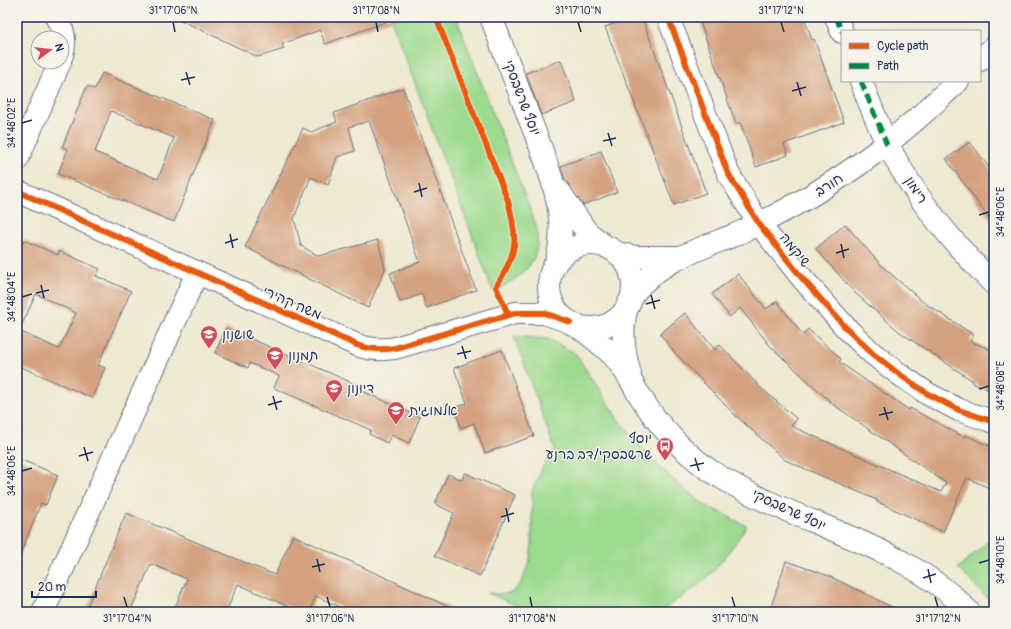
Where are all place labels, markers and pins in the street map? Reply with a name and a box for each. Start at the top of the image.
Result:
school or university icon: שושנון [199,324,219,349]
place label: שושנון [222,326,254,343]
school or university icon: תמנון [265,345,285,370]
place label: תמנון [288,347,318,364]
school or university icon: דיונון [324,378,344,403]
place label: דיונון [347,380,374,397]
school or university icon: אלמוגית [386,400,406,425]
place label: אלמוגית [408,402,458,419]
place label: יוסף שרשבסקי/דב ברנע [546,430,652,463]
bus stop icon: יוסף שרשבסקי/דב ברנע [655,436,675,461]

